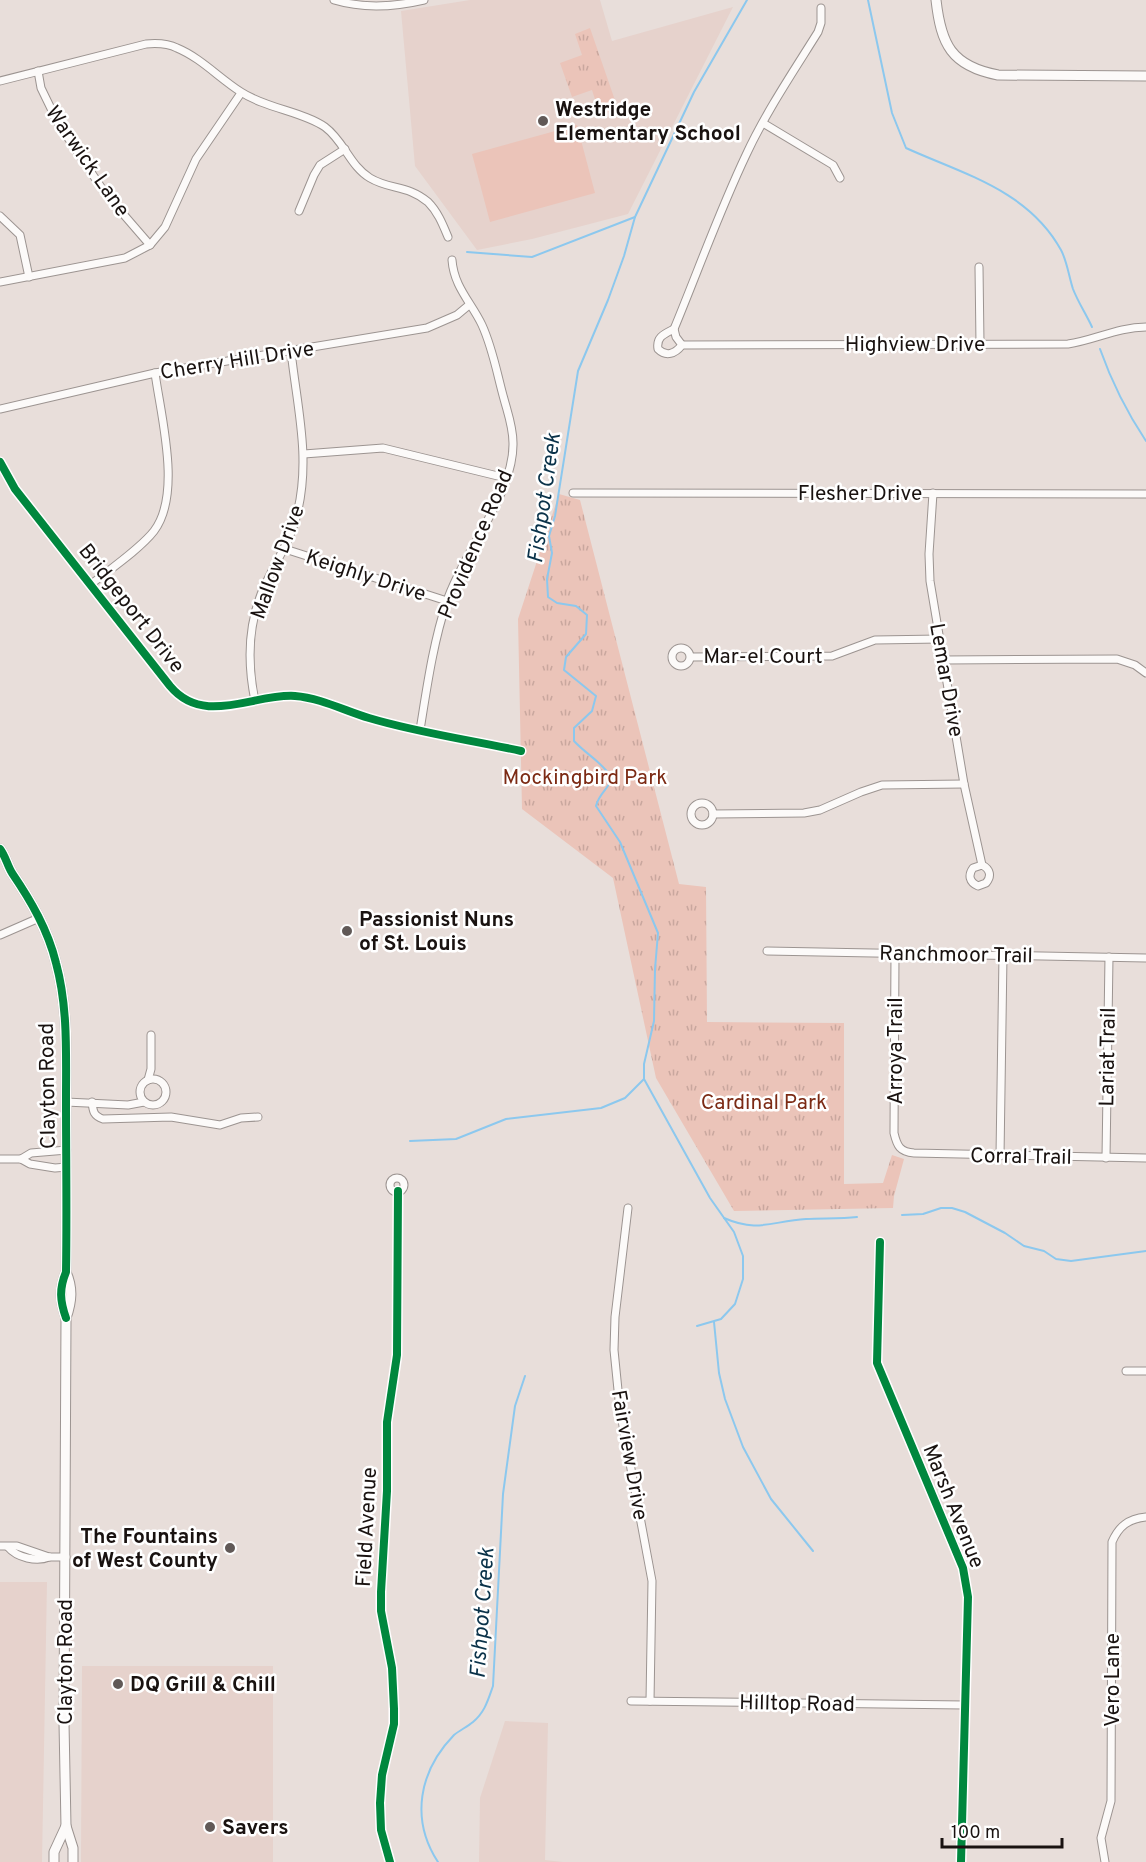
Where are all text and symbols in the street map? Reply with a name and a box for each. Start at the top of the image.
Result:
place label: Westridge Elementary School [555,97,741,148]
street label: Warwick Lane [38,101,135,223]
marker: Westridge Elementary School [536,114,550,128]
street label: Highview Drive [845,332,985,359]
street label: Cherry Hill Drive [158,336,316,387]
water label: Fishpot Creek [523,431,568,565]
street label: Providence Road [433,466,520,623]
street label: Flesher Drive [798,481,922,508]
street label: Mallow Drive [245,502,312,623]
street label: Bridgeport Drive [72,539,190,679]
street label: Keighly Drive [302,544,429,609]
street label: Lemar Drive [922,621,969,739]
street label: Mar-el Court [703,644,823,671]
park label: Mockingbird Park [503,765,667,792]
place label: Passionist Nuns of St. Louis [359,907,514,958]
marker: Passionist Nuns of St. Louis [340,924,354,938]
street label: Ranchmoor Trail [879,941,1033,970]
street label: Arroya Trail [883,997,910,1105]
street label: Lariat Trail [1094,1007,1123,1107]
street label: Clayton Road [34,1023,63,1149]
park label: Cardinal Park [701,1090,827,1117]
street label: Corral Trail [970,1143,1072,1172]
street label: Fairview Drive [604,1388,653,1522]
street label: Marsh Avenue [915,1441,990,1573]
street label: Field Avenue [351,1466,384,1588]
place label: The Fountains of West County [72,1524,218,1575]
marker: The Fountains of West County [223,1541,237,1555]
water label: Fishpot Creek [465,1546,502,1679]
street label: Clayton Road [53,1599,80,1725]
street label: Vero Lane [1100,1633,1127,1727]
place label: DQ Grill & Chill [130,1672,276,1699]
marker: DQ Grill & Chill [111,1677,125,1691]
street label: Hilltop Road [739,1690,855,1719]
scale bar [942,1811,1062,1849]
place label: Savers [222,1815,289,1842]
marker: Savers [203,1820,217,1834]
text: 100 m [951,1822,1000,1845]

